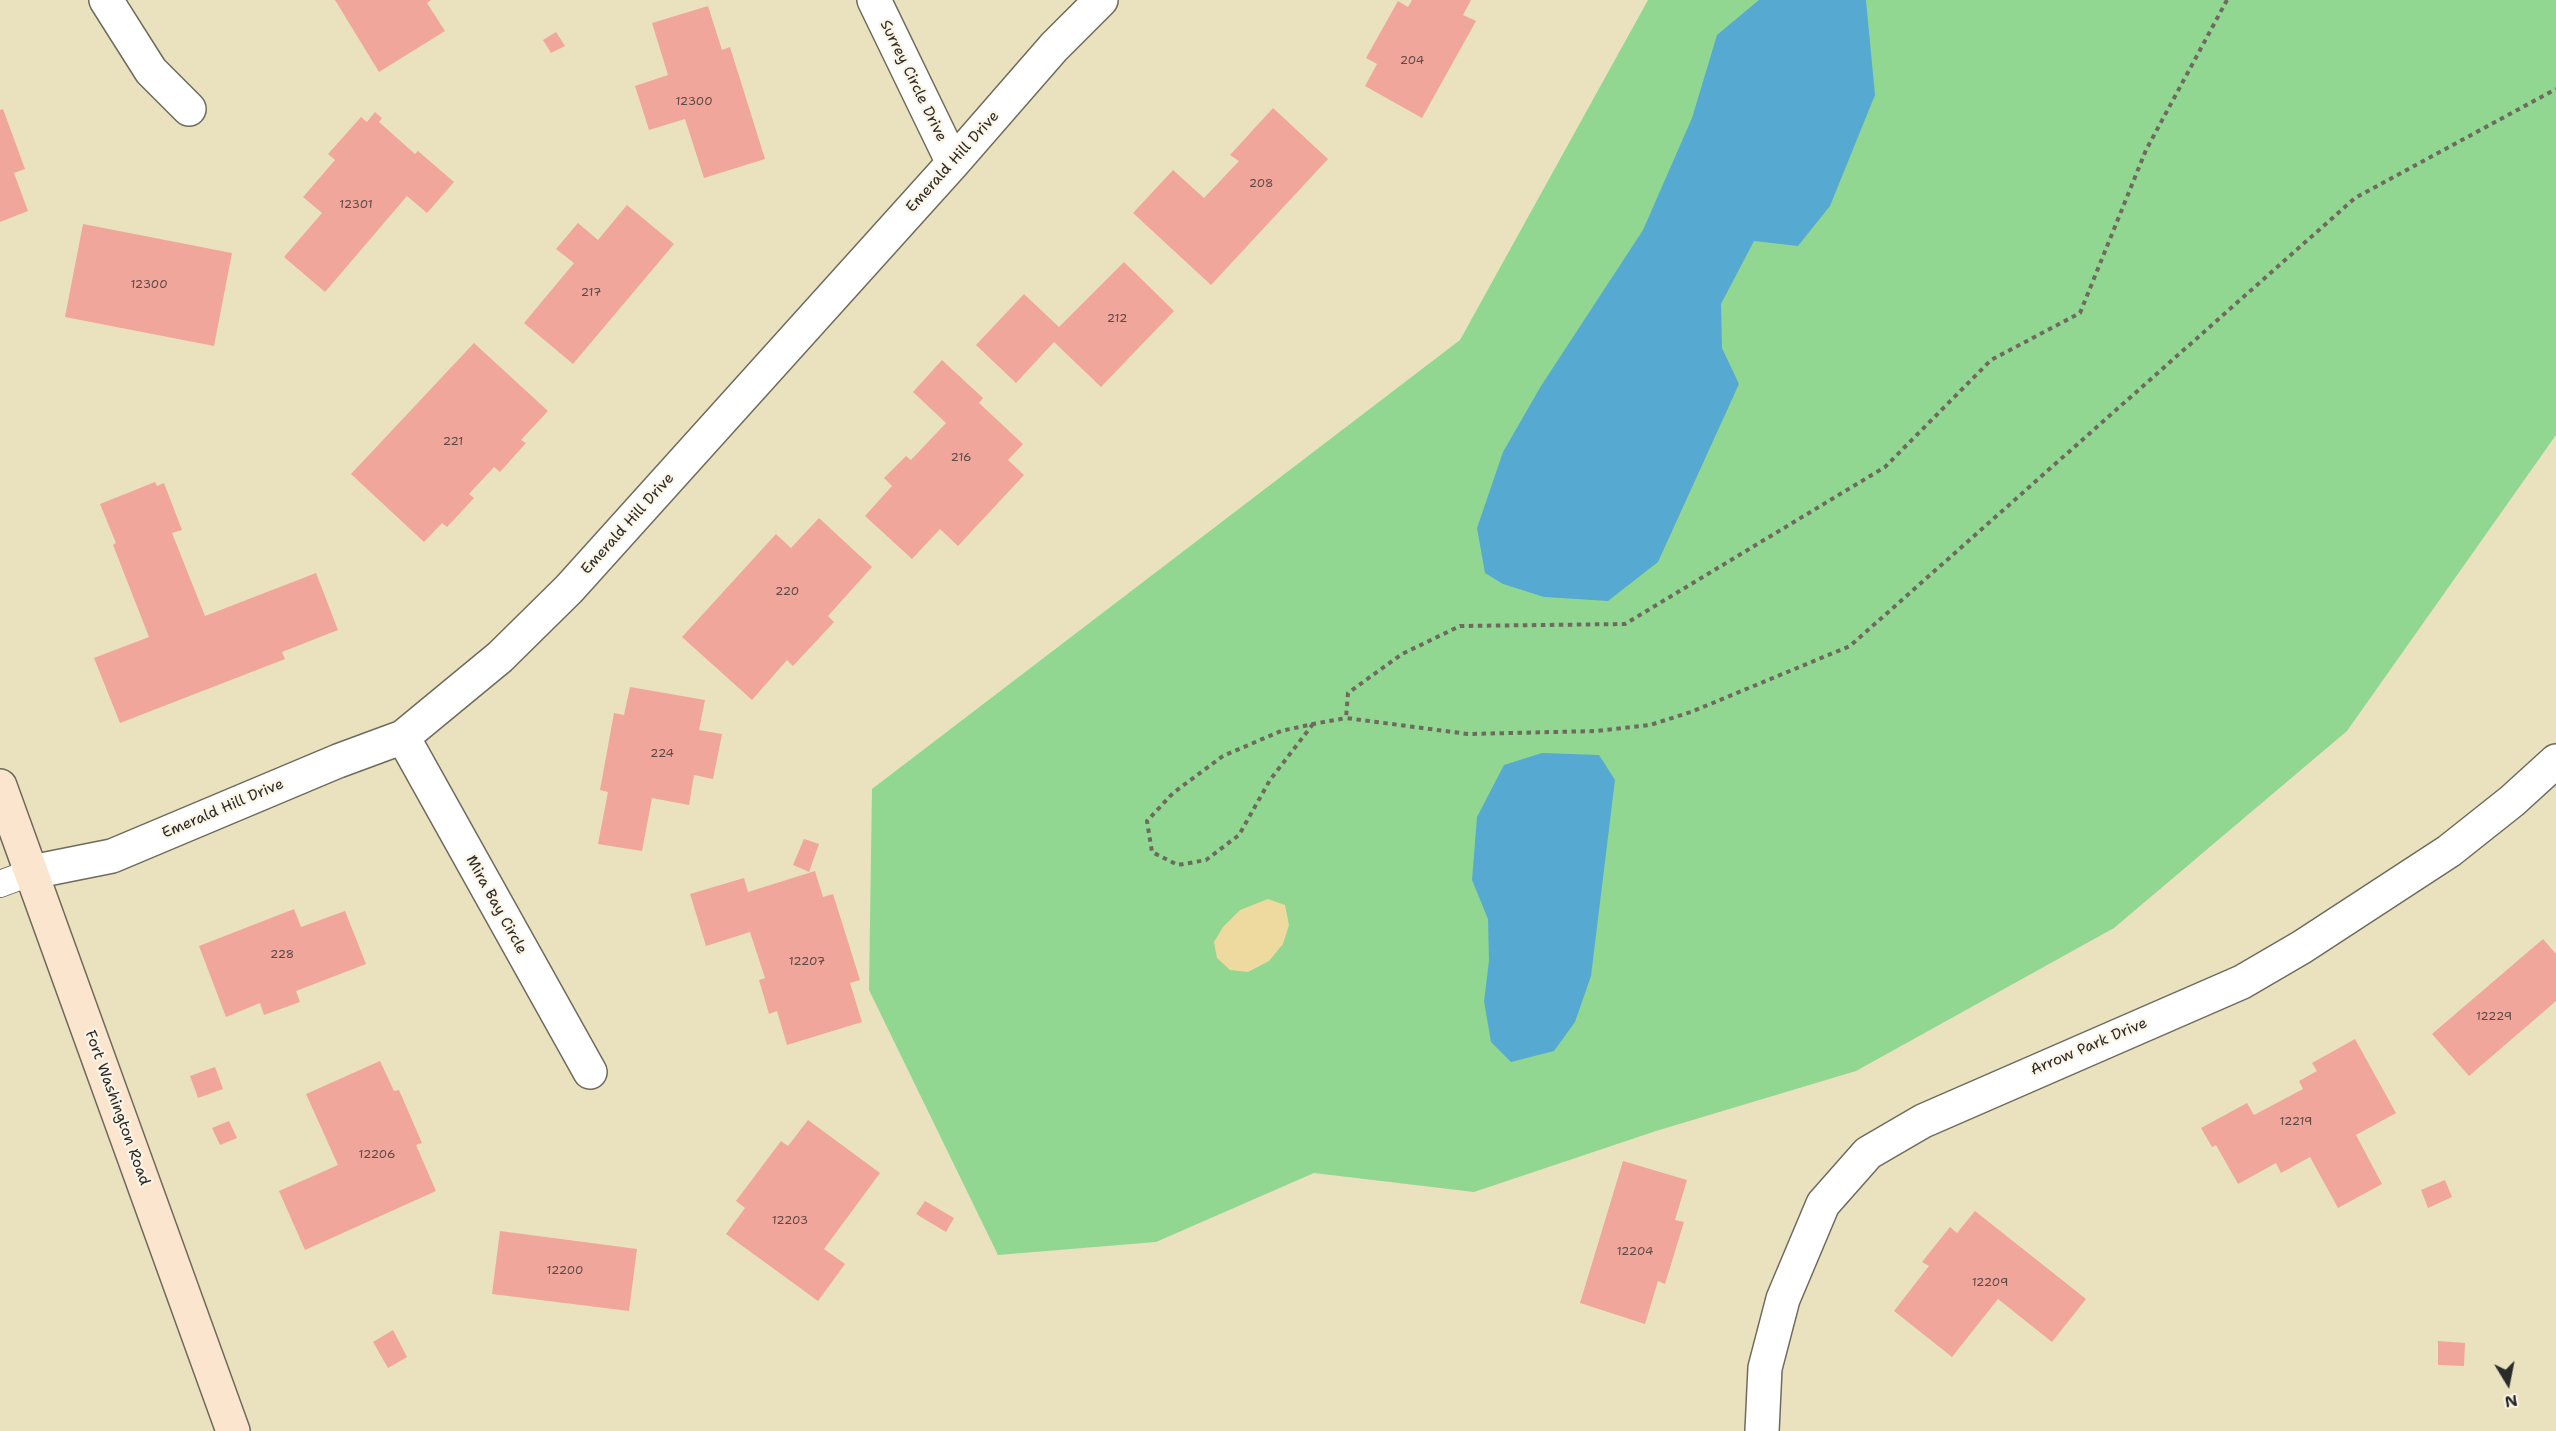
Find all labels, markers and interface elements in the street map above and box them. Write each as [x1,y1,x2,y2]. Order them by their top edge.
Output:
street label: Surrey Circle Drive [876,17,950,145]
house number: 204 [1400,54,1424,68]
house number: 12300 [675,95,713,109]
street label: Emerald Hill Drive [903,108,1003,216]
house number: 208 [1249,177,1273,191]
house number: 12301 [339,198,373,212]
house number: 12300 [130,278,168,292]
house number: 217 [581,286,601,300]
house number: 212 [1107,312,1127,326]
house number: 221 [443,435,463,449]
house number: 216 [951,451,971,465]
street label: Emerald Hill Drive [578,470,678,578]
house number: 220 [775,585,799,599]
house number: 224 [650,747,674,761]
street label: Emerald Hill Drive [160,775,286,843]
street label: Mira Bay Circle [461,853,531,957]
house number: 228 [270,948,294,962]
house number: 12207 [789,955,825,969]
house number: 12229 [2476,1010,2512,1024]
street label: Arrow Park Drive [2028,1014,2150,1080]
street label: Fort Washington Road [81,1028,153,1188]
house number: 12219 [2280,1115,2312,1129]
house number: 12206 [359,1148,395,1162]
house number: 12203 [772,1214,808,1228]
house number: 12204 [1617,1245,1653,1259]
house number: 12200 [547,1264,583,1278]
house number: 12209 [1972,1276,2008,1290]
north arrow [2478,1353,2538,1413]
text: N [2503,1390,2519,1413]

